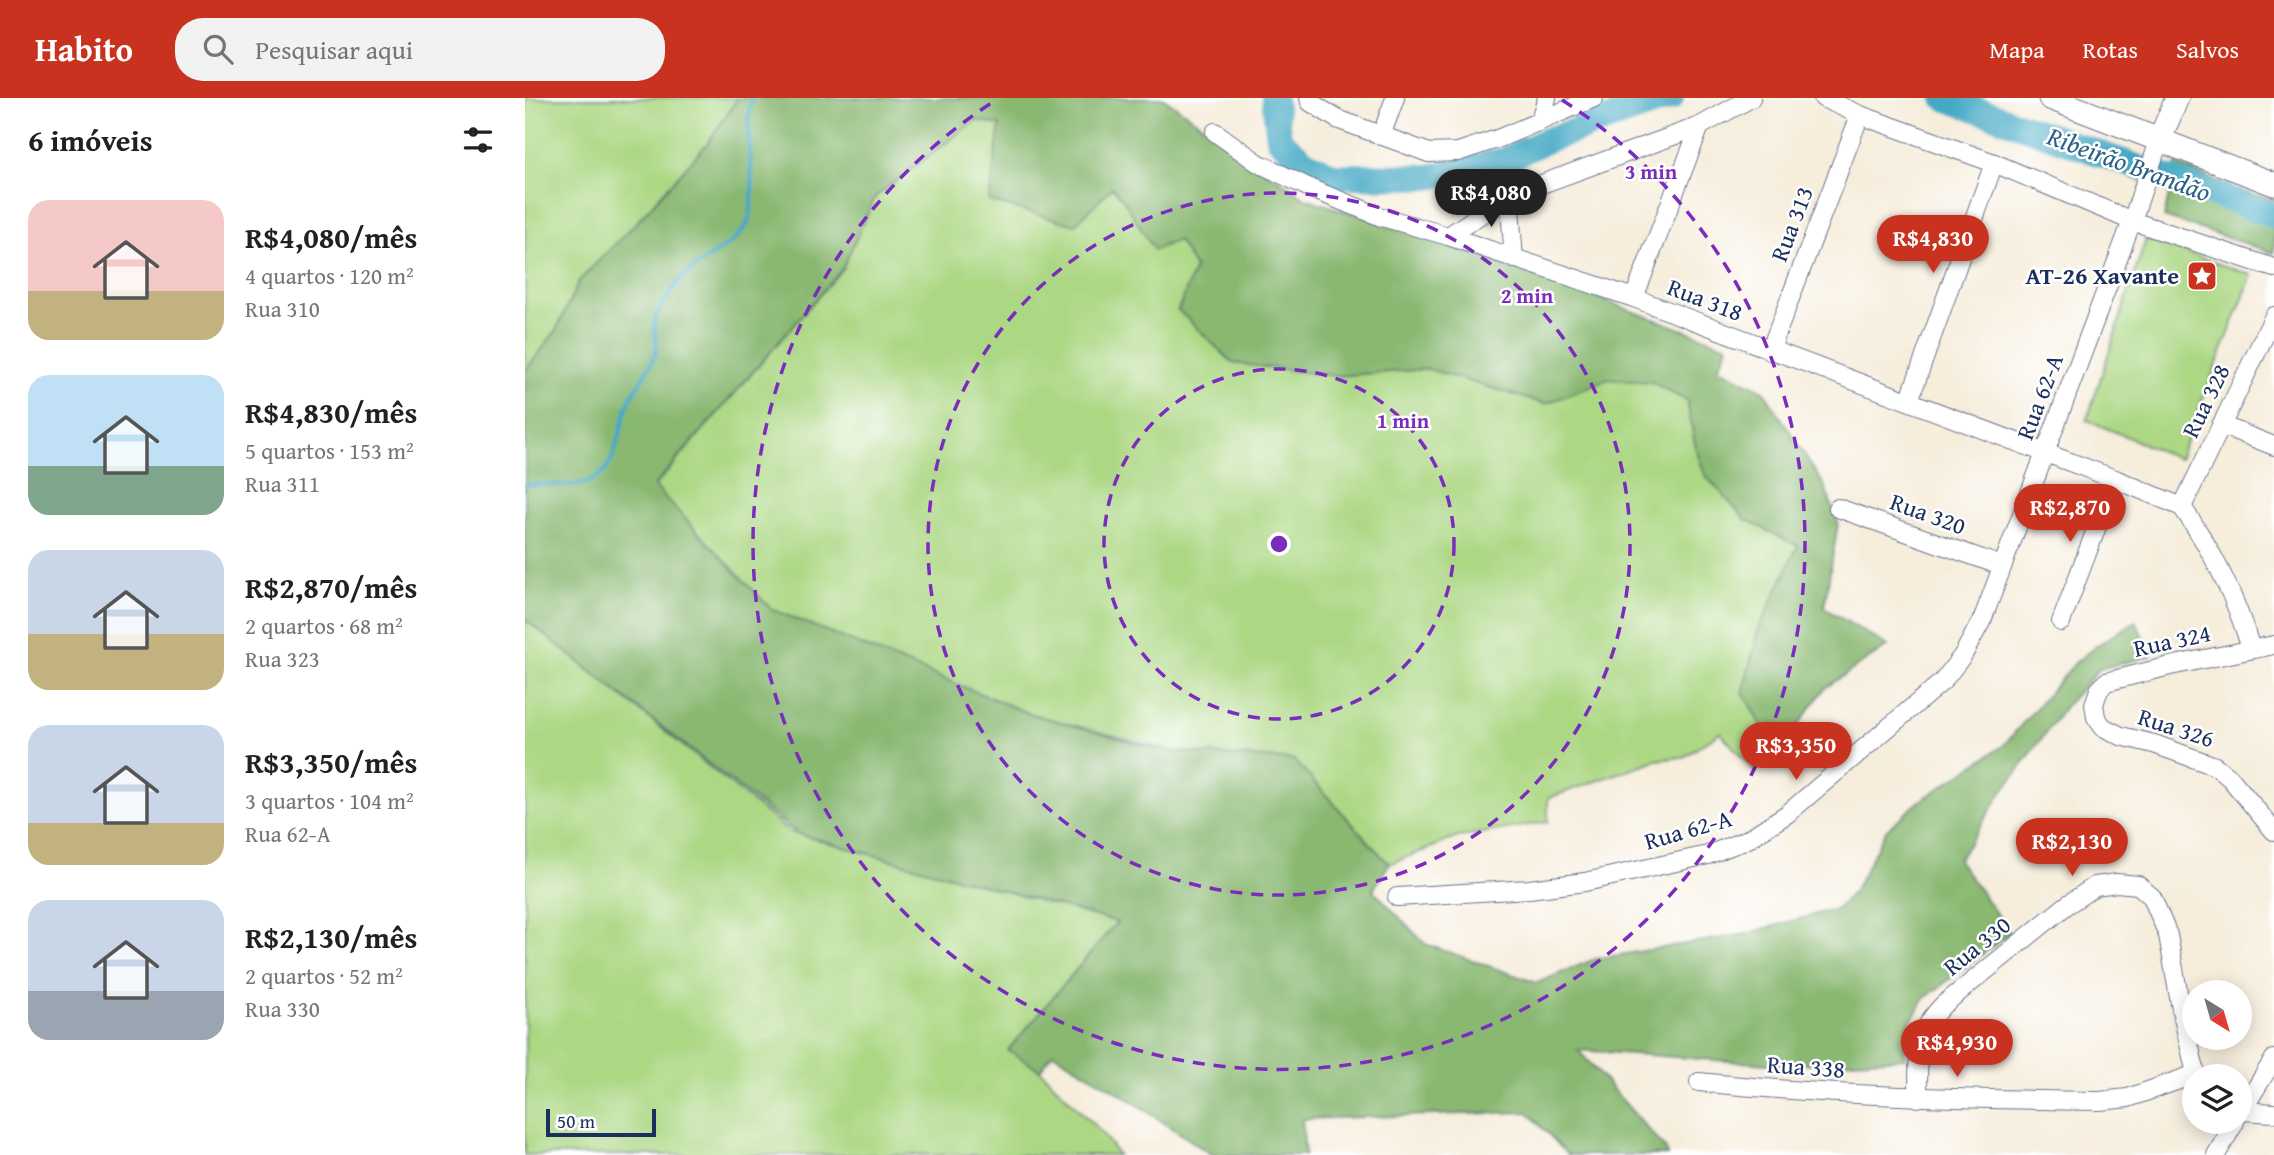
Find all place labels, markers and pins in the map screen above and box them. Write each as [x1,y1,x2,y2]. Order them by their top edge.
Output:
pin: R$4,080 [1426,170,1556,229]
pin: R$4,830 [1868,216,1998,275]
place label: AT-26 Xavante [2025,258,2179,293]
place icon: AT-26 Xavante [2185,259,2219,293]
pin: R$2,870 [2005,484,2135,544]
centre of rings [1267,532,1291,556]
pin: R$3,350 [1731,722,1861,782]
pin: R$2,130 [2007,818,2137,878]
pin: R$4,930 [1892,1020,2022,1079]

